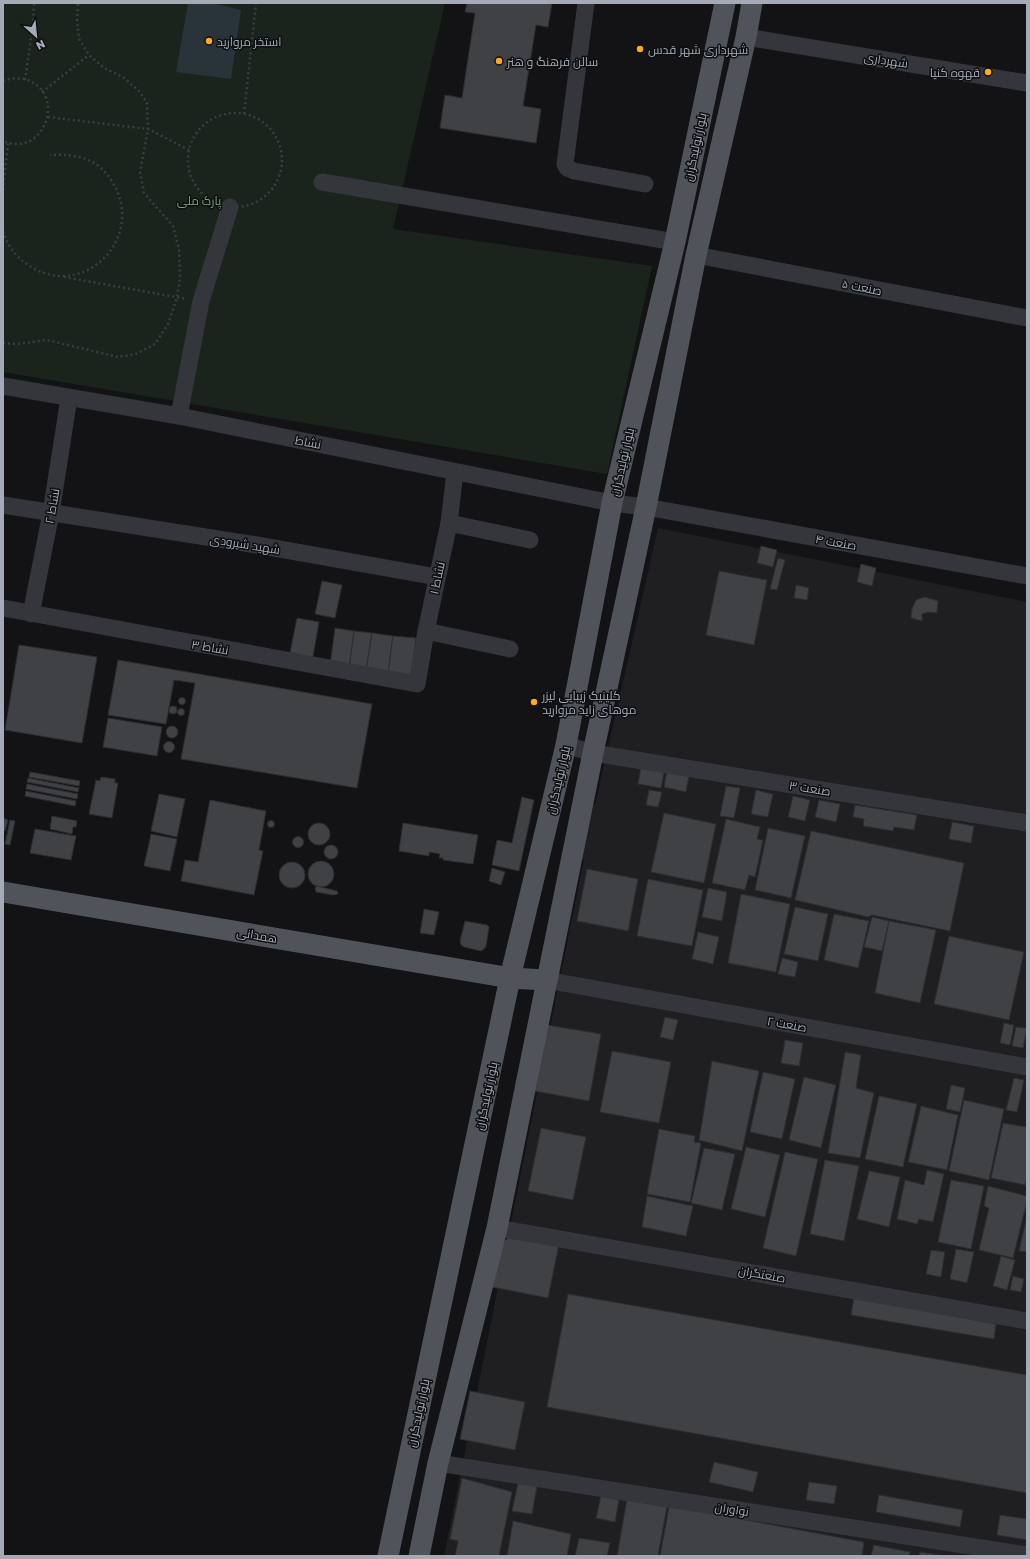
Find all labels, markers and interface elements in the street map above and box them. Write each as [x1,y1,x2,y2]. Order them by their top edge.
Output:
north arrow [16,16,56,56]
place label: استخر مروارید [217,34,281,49]
marker: استخر مروارید [204,36,214,46]
text: N [34,38,47,53]
place label: شهرداری شهر قدس [648,42,748,57]
marker: شهرداری شهر قدس [635,44,645,54]
street label: شهرداری [863,49,909,71]
place label: سالن فرهنگ و هنر [506,54,598,69]
marker: سالن فرهنگ و هنر [494,56,504,66]
place label: قهوه کنیا [930,65,980,80]
marker: قهوه کنیا [983,67,993,77]
street label: بلوار تولیدگران [680,111,710,183]
park label: پارک ملی [177,193,222,210]
street label: صنعت ۵ [841,276,883,298]
street label: بلوار تولیدگران [607,426,637,498]
street label: نشاط [294,432,322,452]
street label: نشاط ۲ [42,487,62,525]
street label: شهید شیرودی [209,531,281,557]
street label: صنعت ۴ [814,531,858,553]
street label: نشاط ۱ [426,560,448,596]
street label: نشاط ۳ [190,636,230,658]
place label: کلینیک زیبایی لیزر موهای زاید مروارید [541,688,636,717]
marker: کلینیک زیبایی لیزر موهای زاید مروارید [529,697,539,707]
street label: بلوار تولیدگران [543,744,573,816]
street label: صنعت ۳ [788,777,832,799]
street label: همدانی [235,924,279,946]
street label: صنعت ۲ [766,1013,808,1035]
street label: بلوار تولیدگران [471,1060,501,1132]
street label: صنعتگران [737,1262,787,1286]
street label: بلوار تولیدگران [403,1377,433,1449]
street label: نواوران [714,1499,750,1519]

